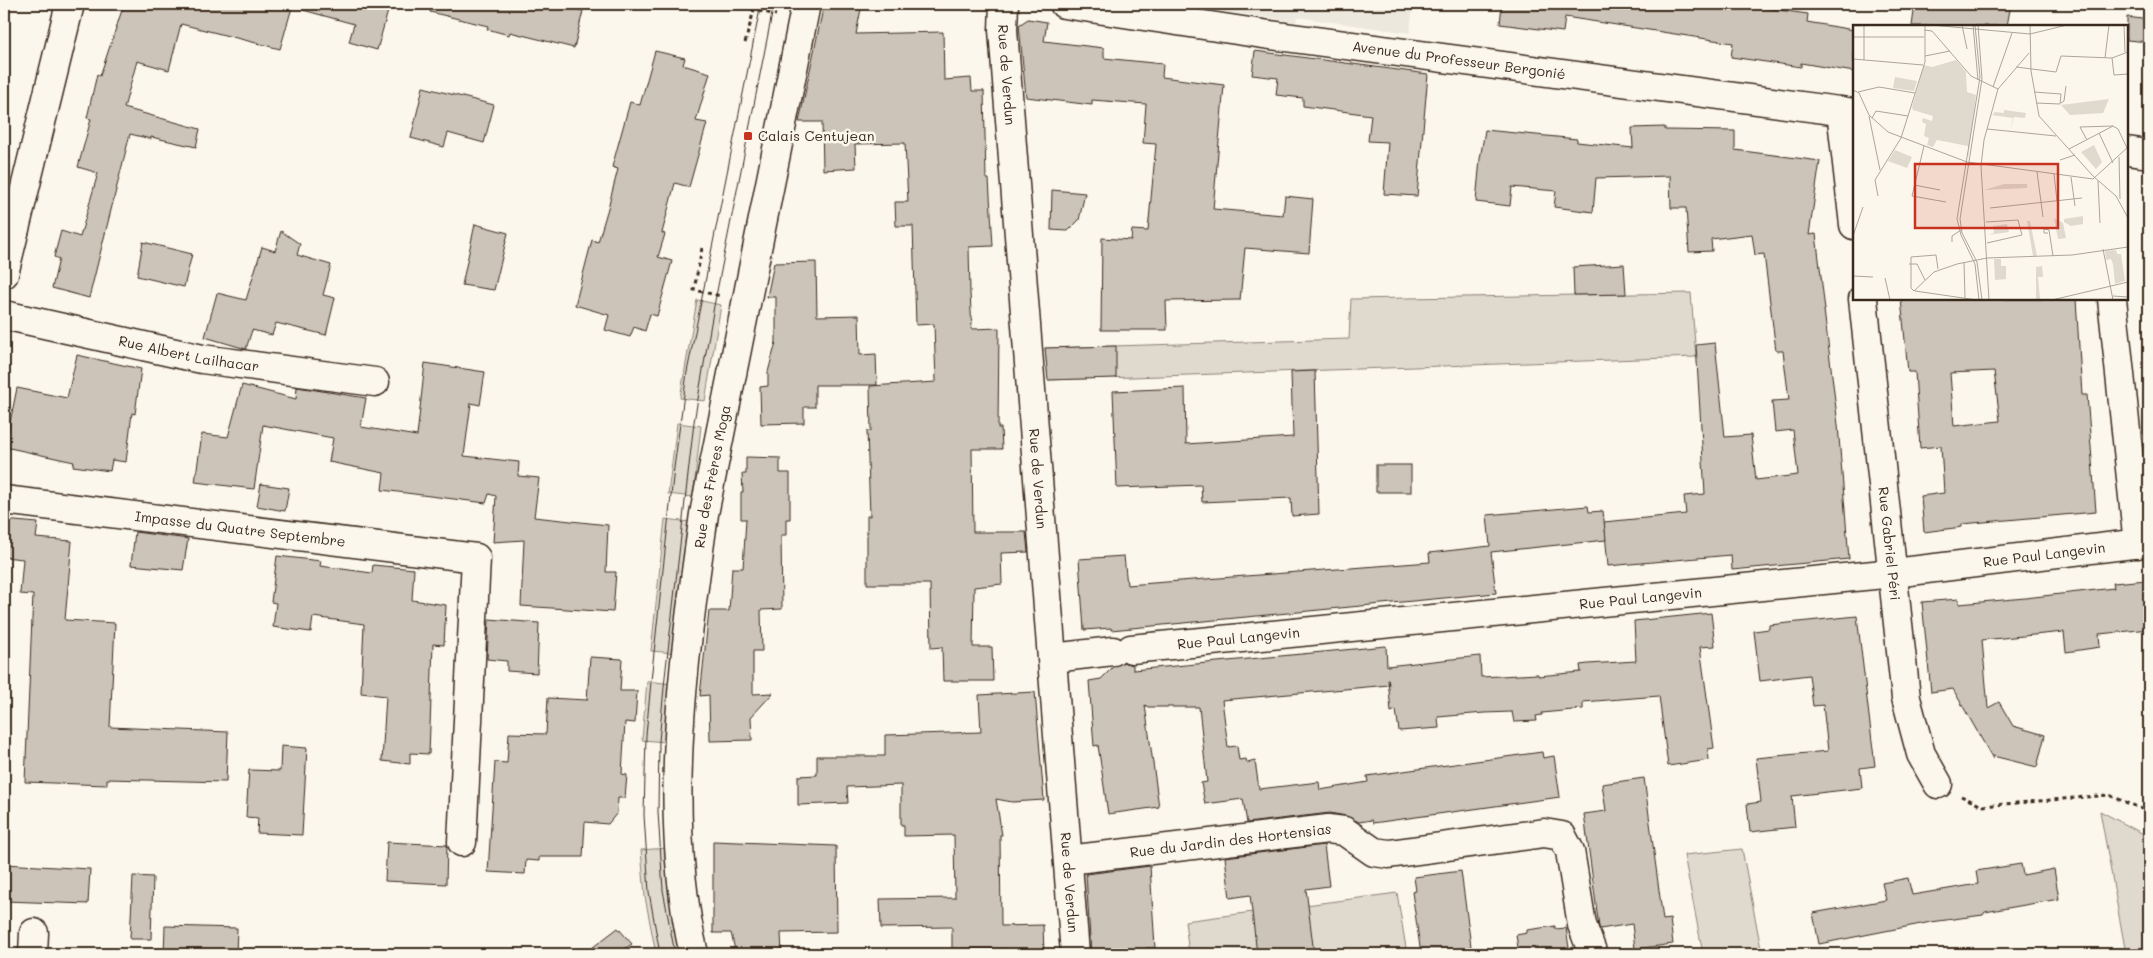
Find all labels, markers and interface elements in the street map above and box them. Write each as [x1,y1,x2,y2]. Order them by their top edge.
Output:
street label: Rue de Verdun [994,24,1020,126]
inset map [1853,25,2128,300]
street label: Avenue du Professeur Bergonié [1351,36,1567,83]
place label: Calais Centujean [758,126,875,145]
marker: Calais Centujean [742,130,754,142]
street label: Rue Albert Lailhacar [117,331,260,376]
street label: Rue des Frères Moga [689,403,735,549]
street label: Rue de Verdun [1025,428,1052,530]
street label: Rue Gabriel Péri [1874,486,1905,601]
street label: Impasse du Quatre Septembre [134,506,347,551]
street label: Rue Paul Langevin [1982,537,2106,571]
street label: Rue Paul Langevin [1578,582,1703,613]
street label: Rue Paul Langevin [1176,622,1301,653]
street label: Rue du Jardin des Hortensias [1129,819,1333,862]
street label: Rue de Verdun [1057,831,1083,933]

